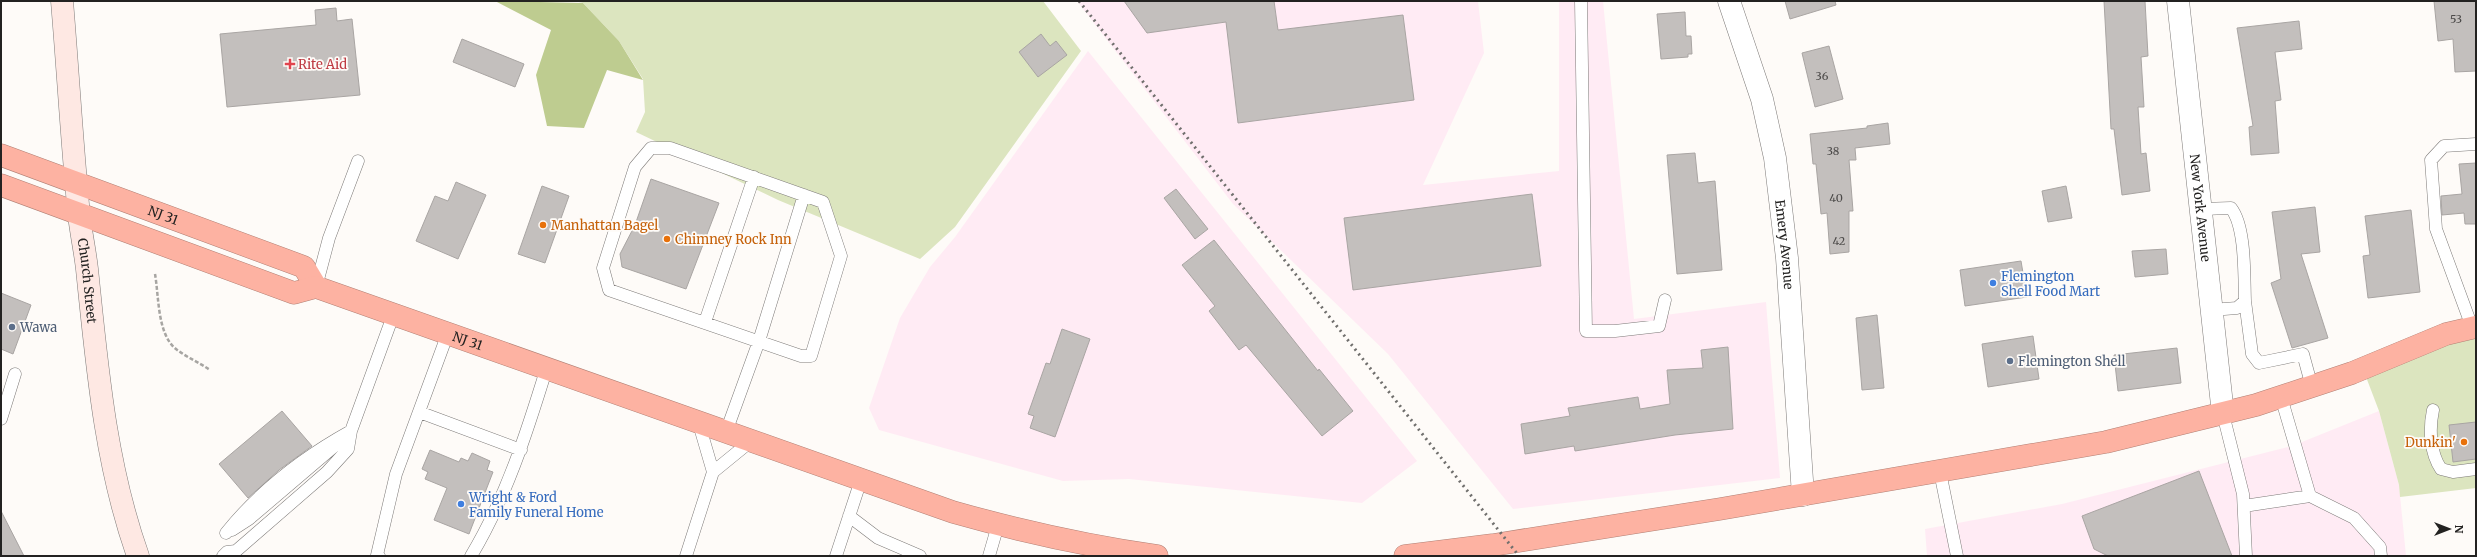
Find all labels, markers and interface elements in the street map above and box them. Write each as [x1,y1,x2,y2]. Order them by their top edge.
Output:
house number: 53 [2450,12,2462,26]
place label: Rite Aid [298,56,347,73]
marker: Rite Aid [285,59,295,69]
house number: 36 [1816,69,1829,83]
house number: 38 [1827,144,1840,158]
street label: New York Avenue [2186,153,2214,263]
house number: 40 [1829,191,1843,205]
street label: Emery Avenue [1771,199,1797,290]
street label: NJ 31 [146,202,181,229]
place label: Manhattan Bagel [551,217,658,234]
marker: Manhattan Bagel [538,220,548,230]
place label: Chimney Rock Inn [675,231,792,248]
marker: Chimney Rock Inn [662,234,672,244]
house number: 42 [1833,234,1845,248]
street label: Church Street [73,237,101,324]
place label: Flemington Shell Food Mart [2001,268,2100,300]
marker: Flemington Shell Food Mart [1988,278,1998,288]
place label: Wawa [19,319,57,336]
marker: Wawa [7,322,17,332]
street label: NJ 31 [450,328,485,354]
place label: Flemington Shell [2018,353,2125,370]
marker: Flemington Shell [2005,356,2015,366]
place label: Dunkin' [2405,434,2456,451]
marker: Dunkin' [2459,437,2469,447]
place label: Wright & Ford Family Funeral Home [468,489,604,521]
marker: Wright & Ford Family Funeral Home [456,499,466,509]
north arrow [2429,509,2469,549]
text: N [2452,525,2466,534]

